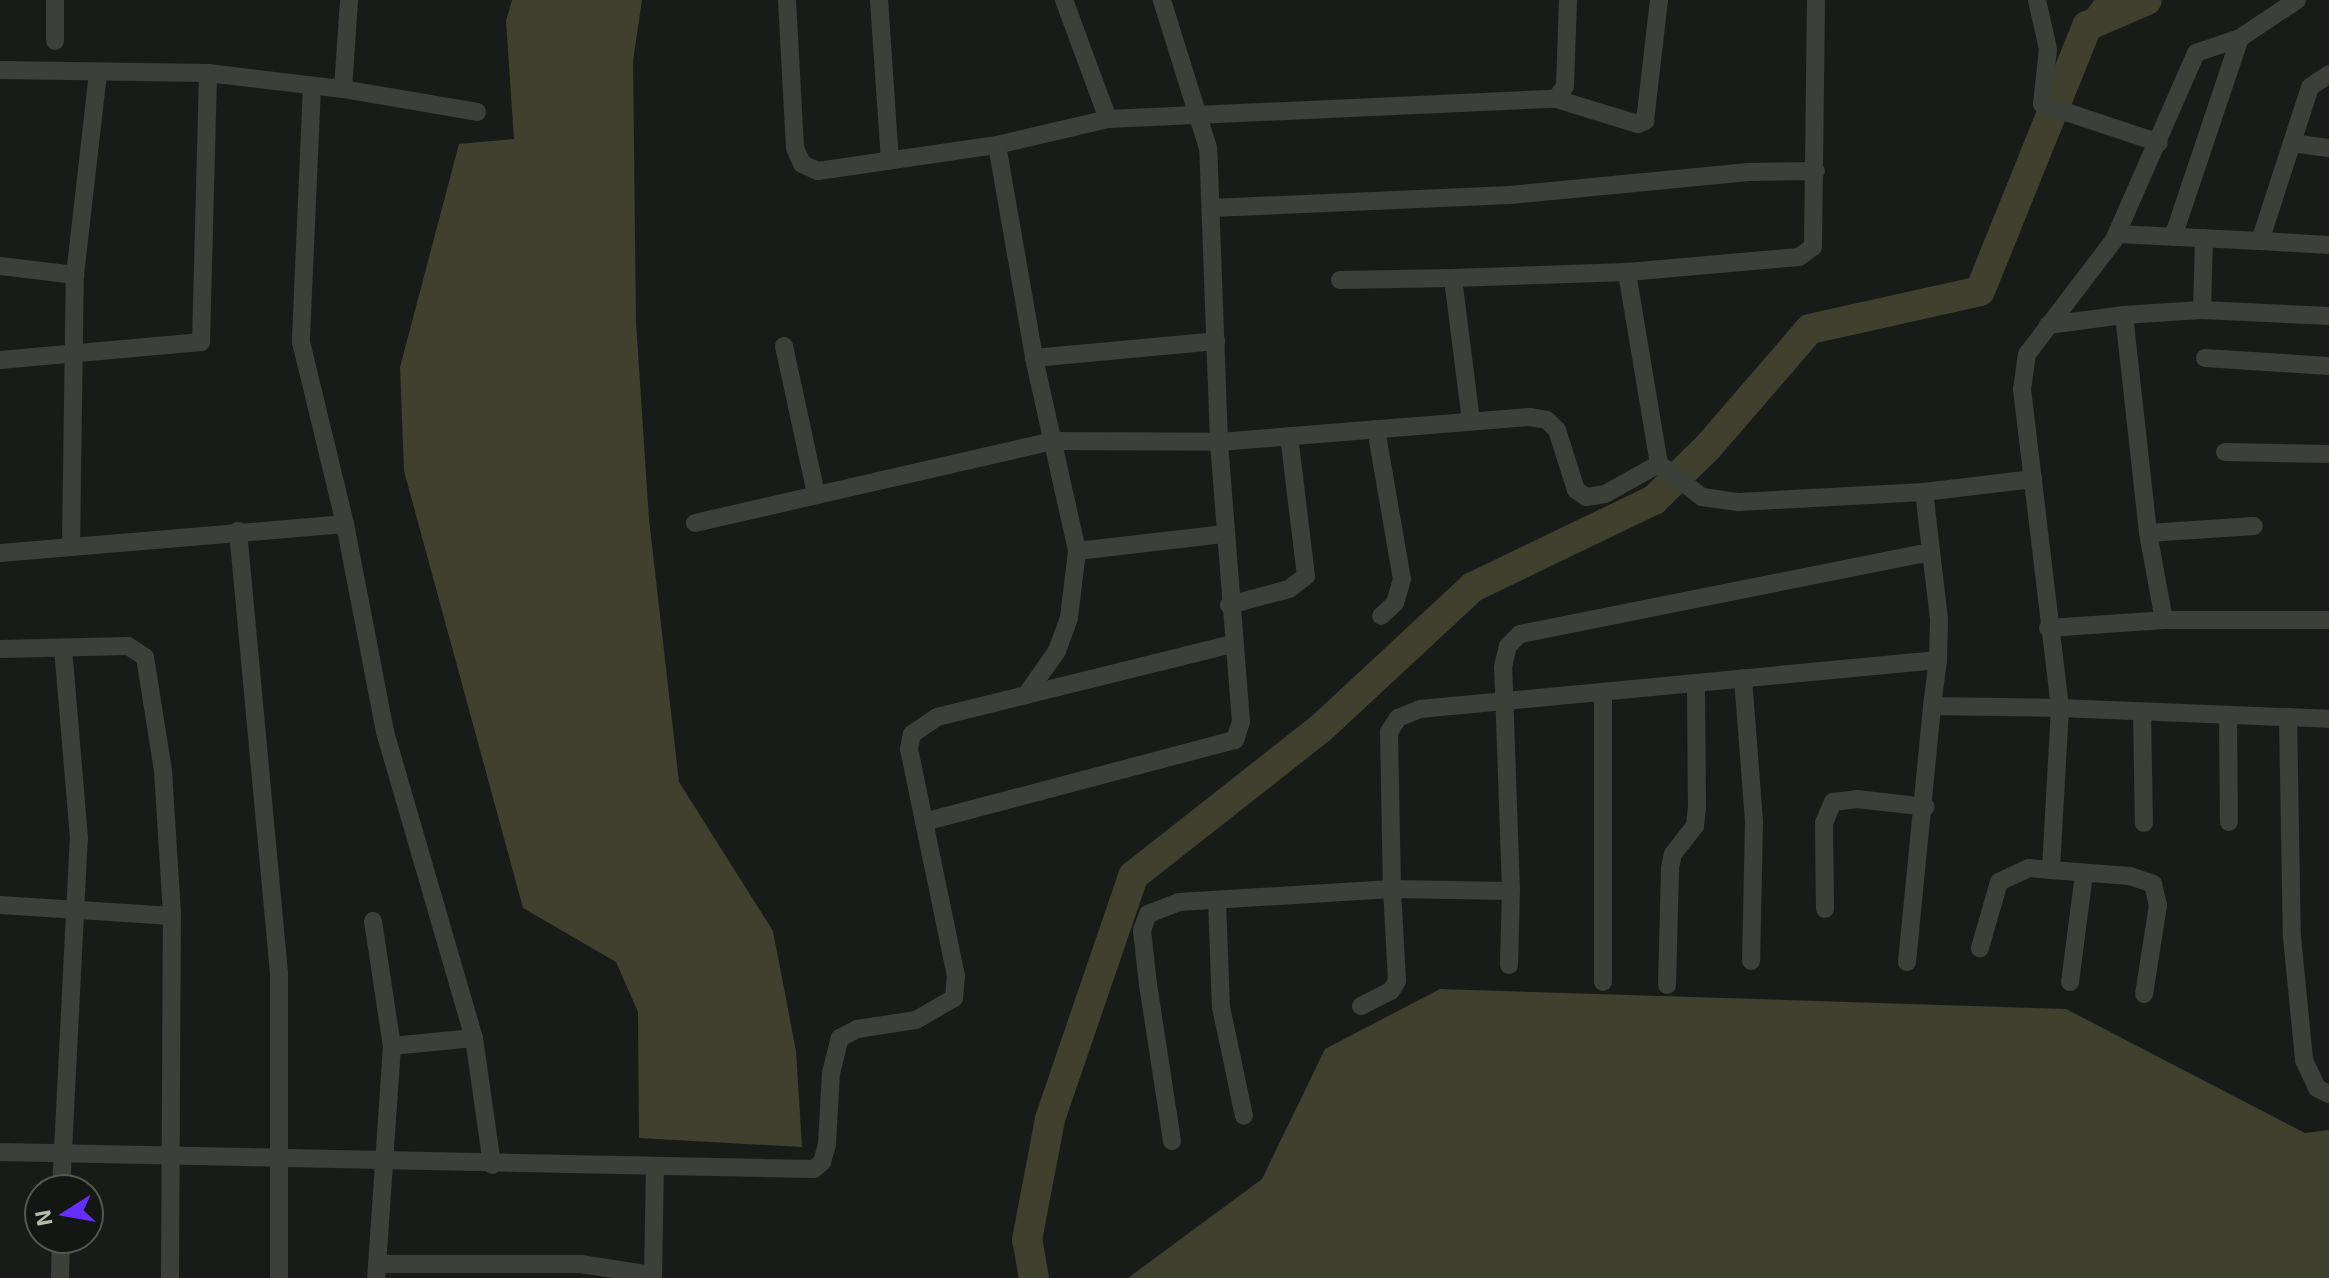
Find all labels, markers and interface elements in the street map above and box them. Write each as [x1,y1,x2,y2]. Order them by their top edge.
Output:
north arrow [24,1174,104,1254]
text: N [28,1208,57,1228]

